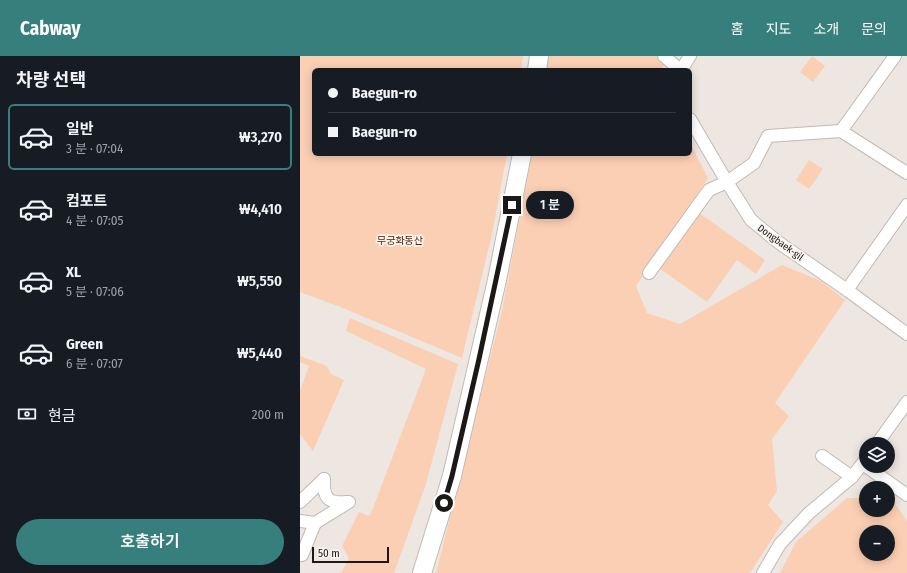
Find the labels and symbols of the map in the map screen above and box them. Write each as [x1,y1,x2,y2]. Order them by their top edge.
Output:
callout: 1 분 [526,191,574,219]
route end [503,196,521,214]
street label: Dongbaek-gil [755,222,806,264]
park label: 무궁화동산 [377,235,423,247]
route start [435,494,453,512]
scale bar [312,545,389,564]

